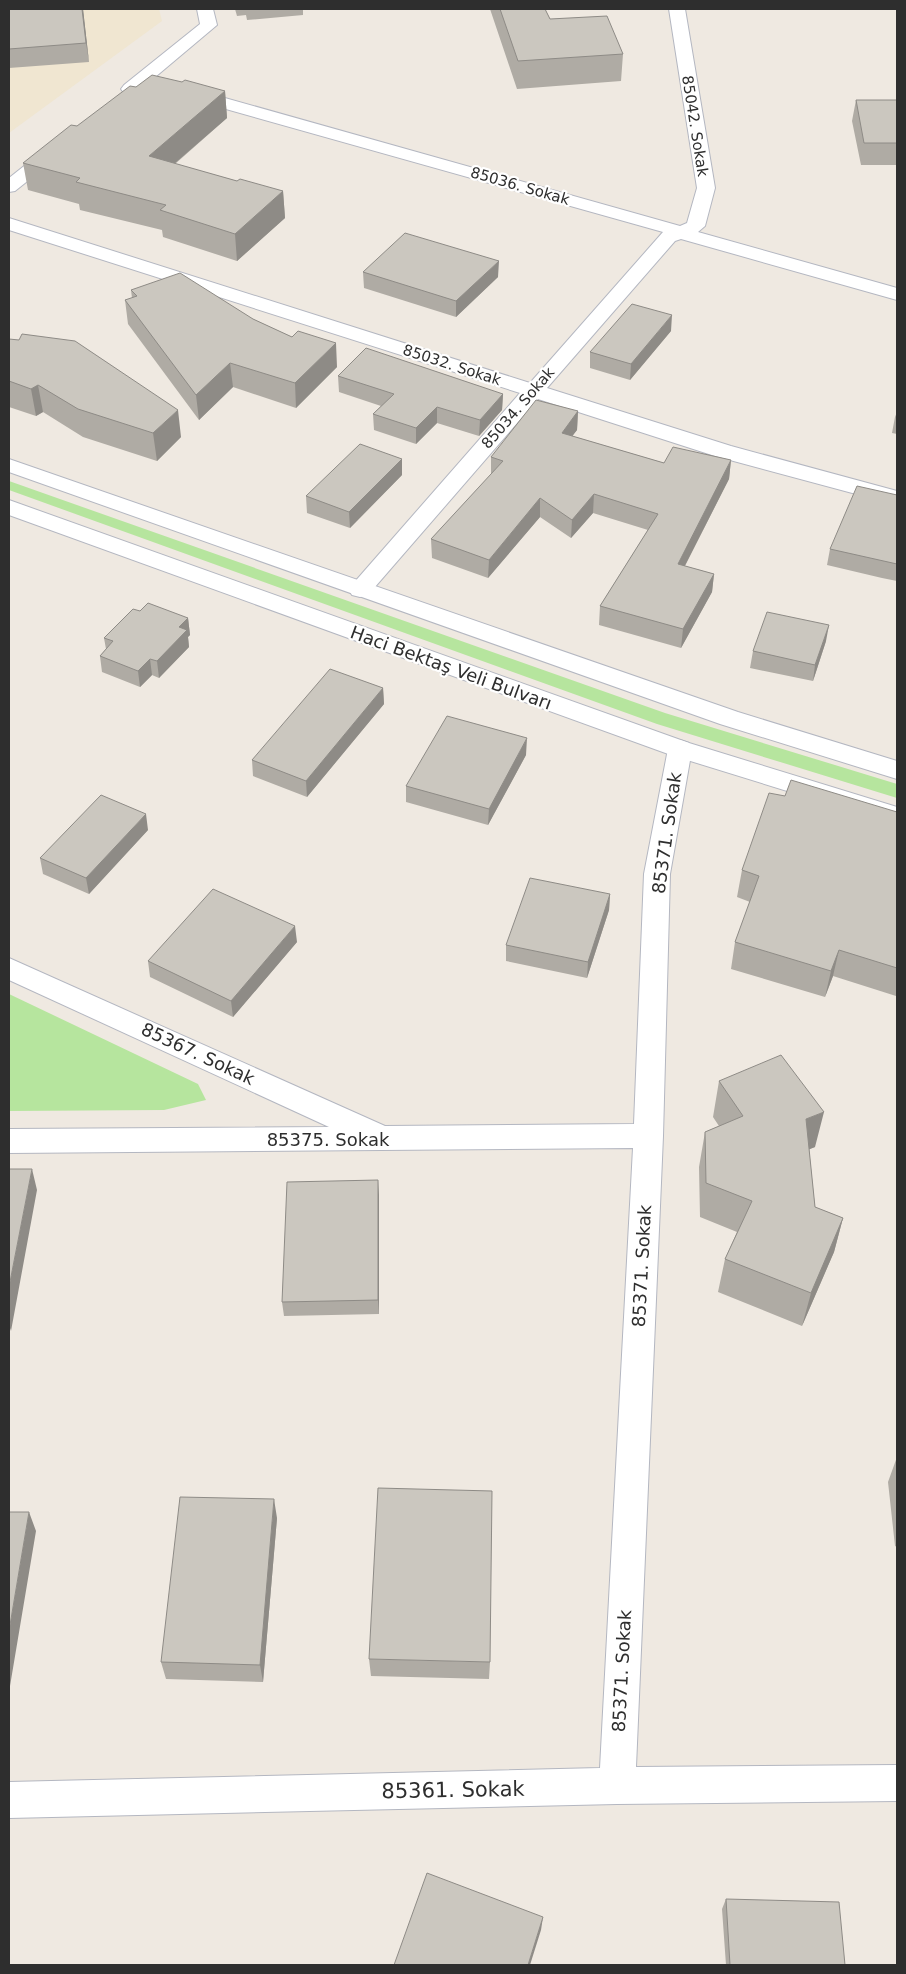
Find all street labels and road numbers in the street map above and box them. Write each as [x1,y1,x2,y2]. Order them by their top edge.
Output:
street label: 85042. Sokak [678,74,712,178]
street label: 85036. Sokak [468,163,572,209]
street label: 85032. Sokak [401,341,504,389]
street label: 85034. Sokak [478,363,559,452]
street label: Haci Bektaş Veli Bulvarı [348,621,555,714]
street label: 85371. Sokak [648,770,686,895]
street label: 85367. Sokak [138,1018,259,1089]
street label: 85375. Sokak [267,1129,390,1150]
street label: 85371. Sokak [628,1204,655,1328]
street label: 85371. Sokak [608,1609,635,1733]
street label: 85361. Sokak [381,1777,526,1803]

